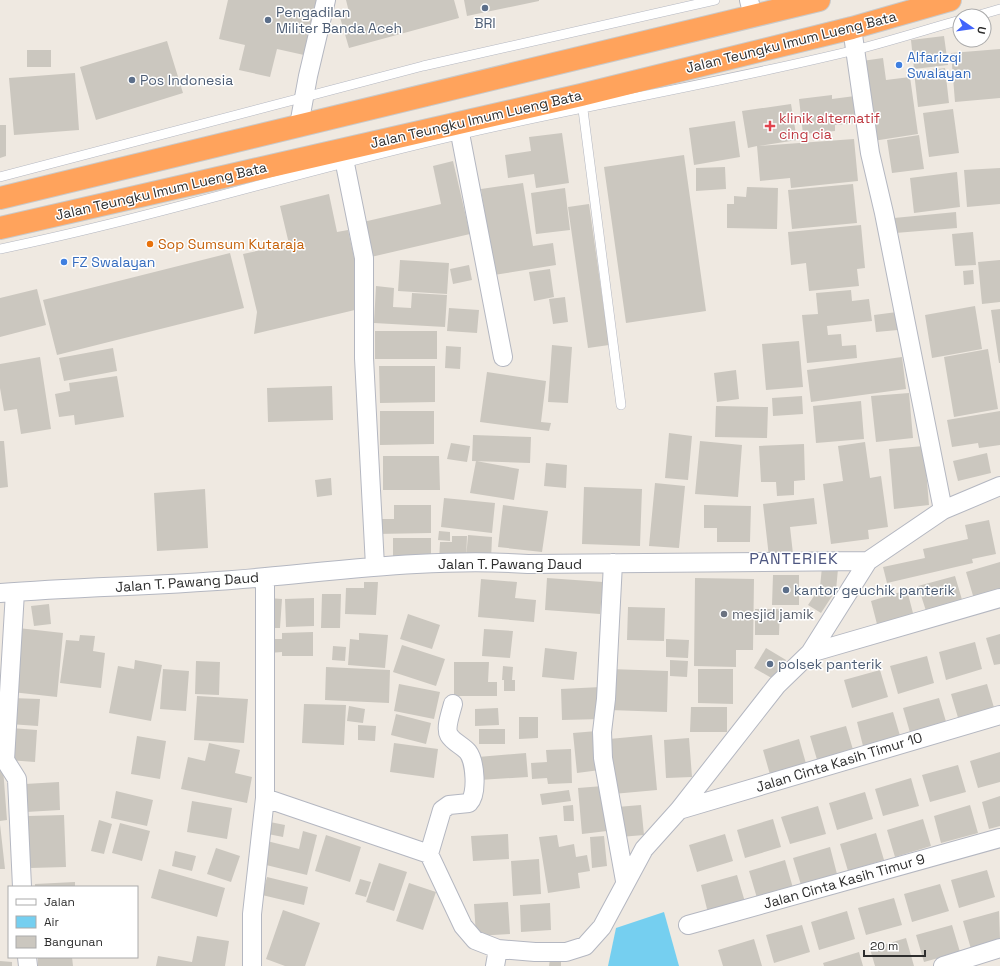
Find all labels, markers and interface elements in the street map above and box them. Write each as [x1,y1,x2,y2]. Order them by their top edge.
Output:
place label: Pengadilan Militer Banda Aceh [276,3,402,37]
marker: BRI [480,3,490,13]
street label: Jalan Teungku Imum Lueng Bata [684,7,898,77]
north arrow [952,8,992,48]
place label: BRI [474,14,496,32]
marker: Pengadilan Militer Banda Aceh [263,15,273,25]
text: U [974,25,989,35]
place label: Alfarizqi Swalayan [907,48,971,82]
marker: Alfarizqi Swalayan [894,60,904,70]
place label: Pos Indonesia [140,71,233,89]
marker: Pos Indonesia [127,75,137,85]
street label: Jalan Teungku Imum Lueng Bata [368,86,584,152]
place label: klinik alternatif cing cia [779,109,880,143]
marker: klinik alternatif cing cia [764,120,776,132]
street label: Jalan Teungku Imum Lueng Bata [53,158,269,224]
place label: Sop Sumsum Kutaraja [158,235,305,253]
marker: Sop Sumsum Kutaraja [145,239,155,249]
place label: FZ Swalayan [72,253,155,271]
marker: FZ Swalayan [59,257,69,267]
district label: PANTERIEK [749,548,839,569]
street label: Jalan T. Pawang Daud [438,555,582,573]
street label: Jalan T. Pawang Daud [114,568,260,596]
place label: kantor geuchik panterik [794,581,956,599]
marker: kantor geuchik panterik [781,585,791,595]
place label: mesjid jamik [732,605,814,623]
marker: mesjid jamik [719,609,729,619]
place label: polsek panterik [778,655,883,673]
marker: polsek panterik [765,659,775,669]
street label: Jalan Cinta Kasih Timur 10 [753,728,925,796]
street label: Jalan Cinta Kasih Timur 9 [761,849,927,913]
legend [8,886,138,958]
text: Jalan [44,894,75,910]
text: Air [44,914,60,930]
scale bar [864,932,925,958]
text: Bangunan [44,934,103,950]
text: 20 m [870,938,898,954]

